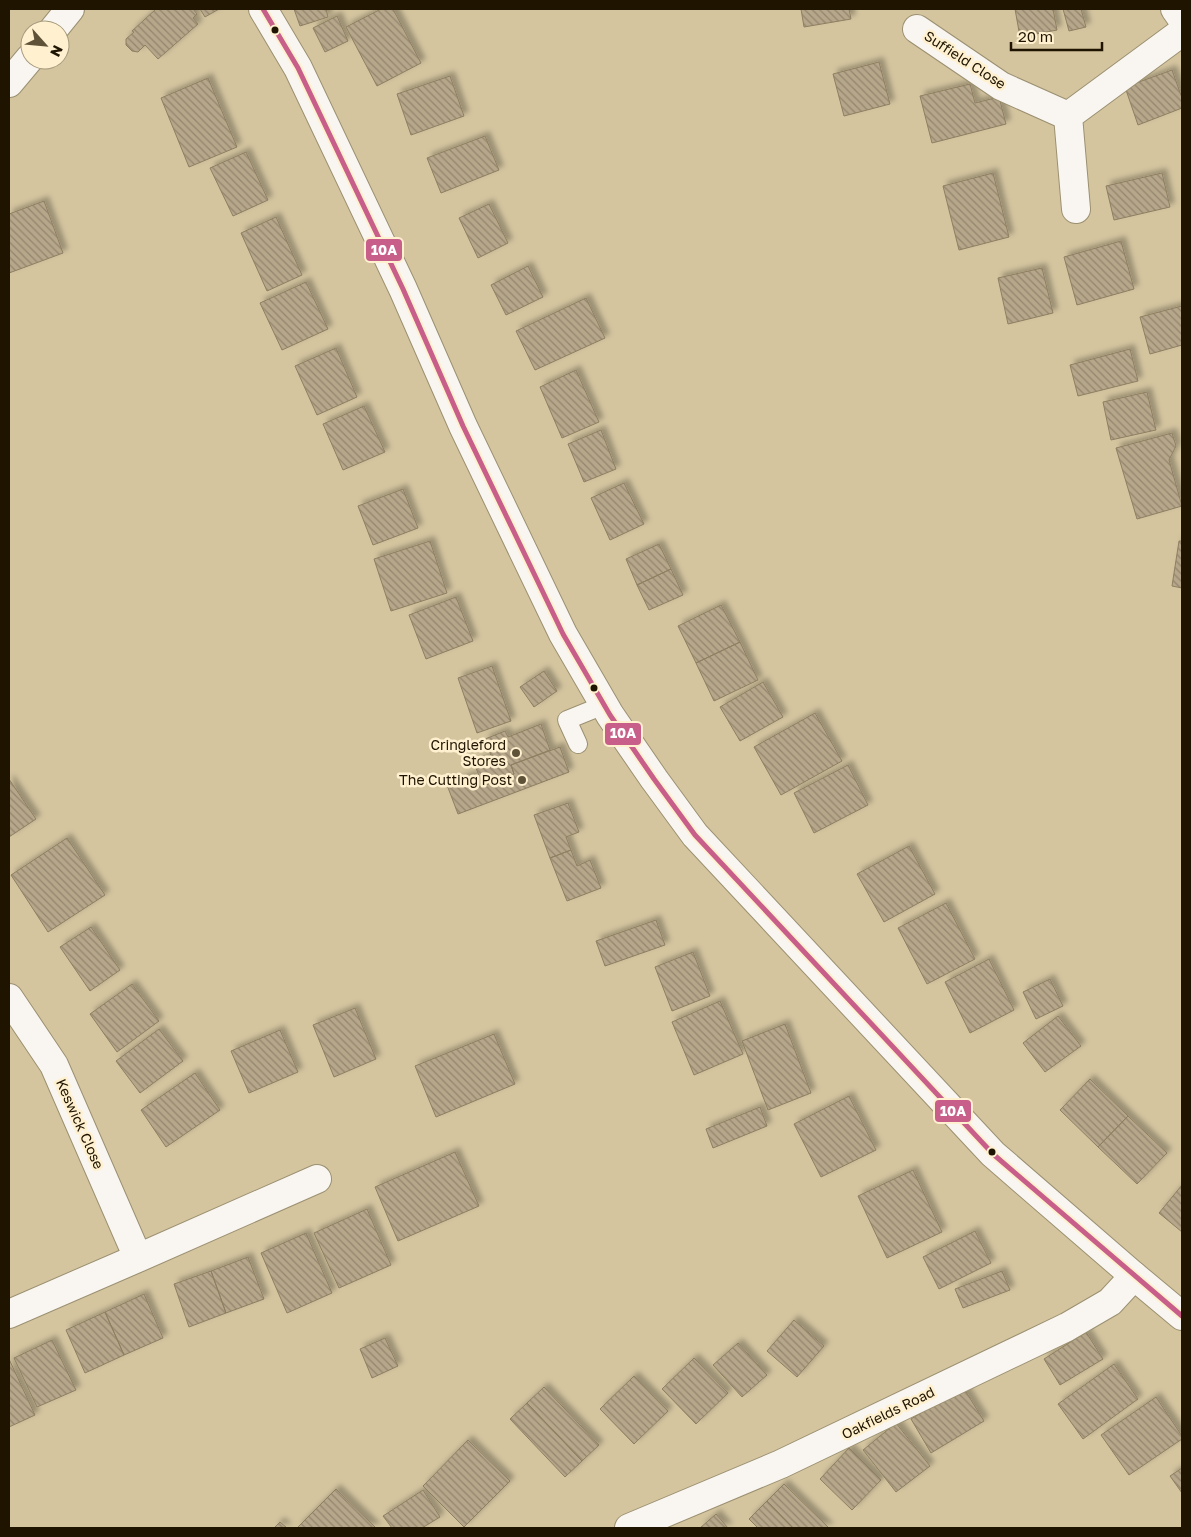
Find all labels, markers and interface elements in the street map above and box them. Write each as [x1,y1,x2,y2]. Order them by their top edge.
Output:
north arrow [20,20,70,70]
scale bar [1011,20,1102,52]
unlabelled marker [270,25,280,35]
street label: Suffield Close [921,27,1009,92]
text: 20 m [1018,27,1053,45]
text: N [47,43,67,60]
line badge: 10A [365,238,403,262]
text: 10A [371,241,397,258]
unlabelled marker [589,683,599,693]
line badge: 10A [604,722,642,746]
text: 10A [610,724,636,741]
place label: Cringleford Stores [430,736,506,769]
marker: Cringleford Stores [510,747,522,759]
place label: The Cutting Post [399,771,512,788]
marker: The Cutting Post [516,774,528,786]
street label: Keswick Close [53,1076,108,1171]
line badge: 10A [934,1099,972,1123]
text: 10A [940,1102,966,1119]
unlabelled marker [987,1147,997,1157]
street label: Oakfields Road [839,1383,937,1442]

